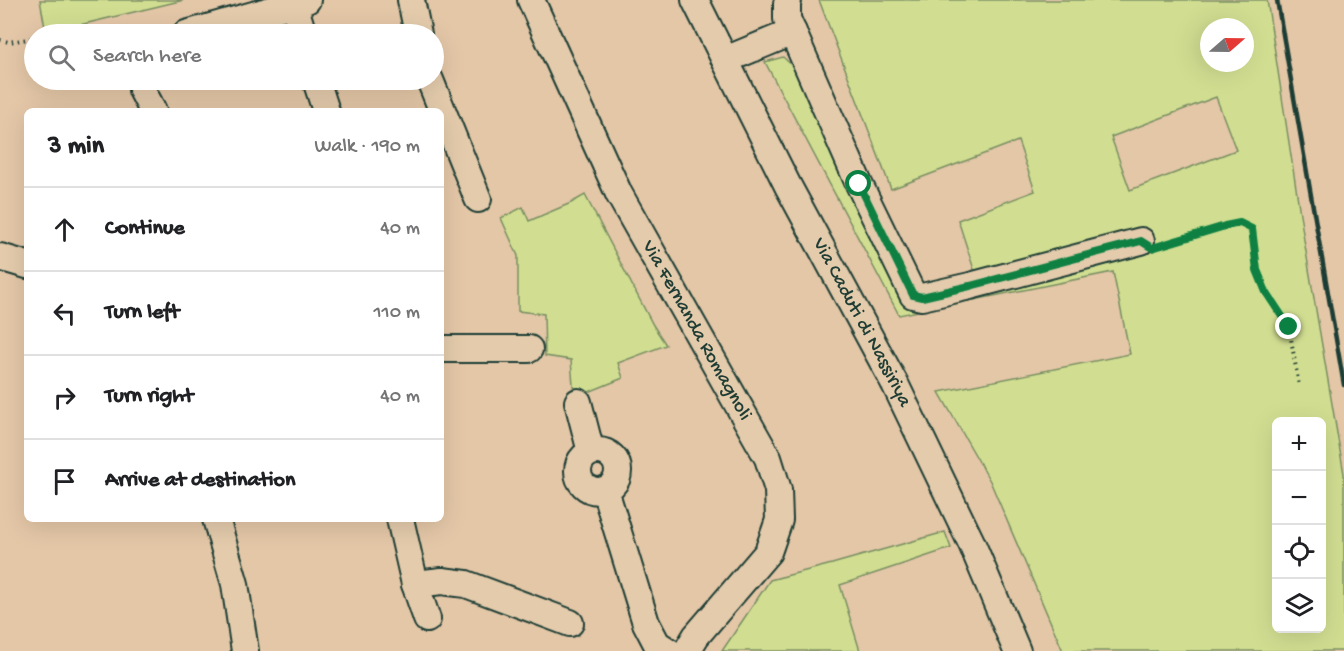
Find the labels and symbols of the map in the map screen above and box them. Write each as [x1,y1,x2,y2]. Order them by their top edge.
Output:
north arrow [1200,18,1254,72]
route start [845,170,871,196]
street label: Via Caduti di Nassiriya [806,233,916,411]
street label: Via Fernanda Romagnoli [636,236,756,425]
route end [1275,313,1301,339]

